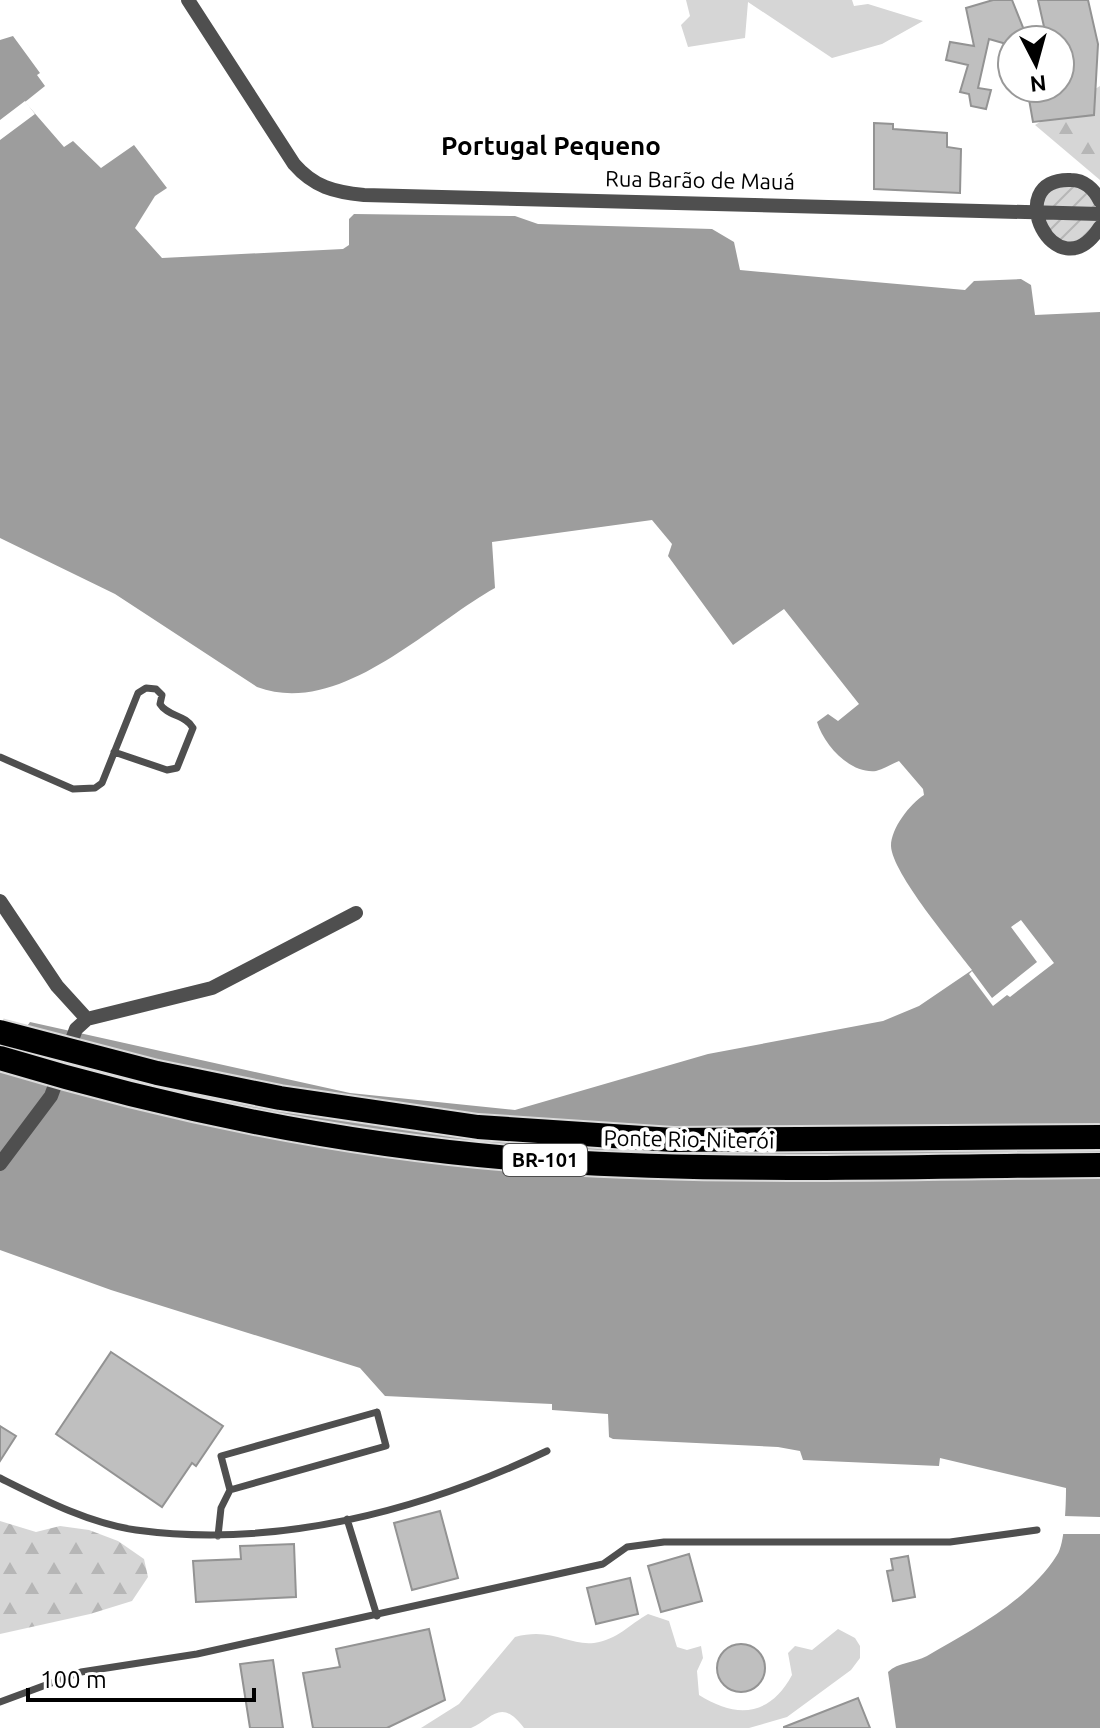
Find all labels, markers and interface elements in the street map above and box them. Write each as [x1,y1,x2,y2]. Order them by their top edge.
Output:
north arrow [996,24,1076,104]
text: N [1029,71,1048,98]
district label: Portugal Pequeno [441,131,661,160]
street label: Rua Barão de Mauá [605,165,795,194]
street label: Ponte Rio-Niterói [603,1125,775,1152]
road number: BR-101 [503,1144,587,1176]
scale bar [28,1652,254,1702]
text: 100 m [40,1666,107,1693]

